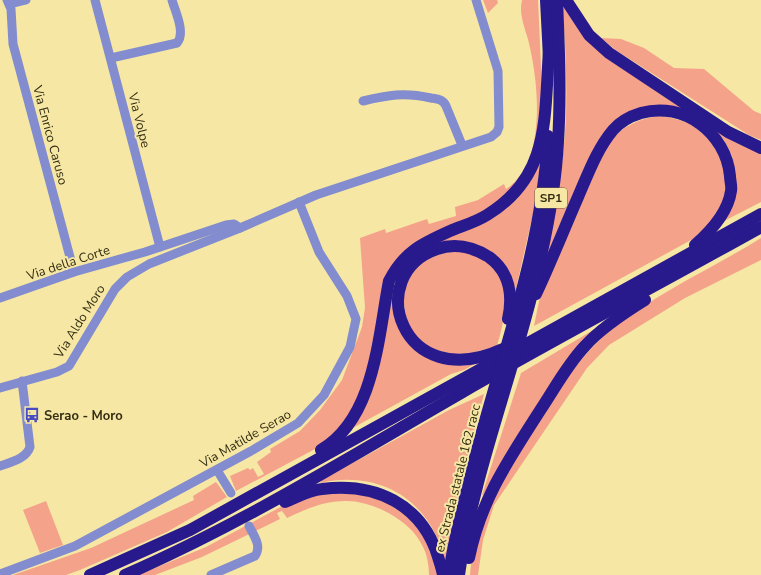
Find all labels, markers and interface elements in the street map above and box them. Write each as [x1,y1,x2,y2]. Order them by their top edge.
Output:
street label: Via Enrico Caruso [28,83,72,187]
street label: Via Volpe [123,90,155,150]
road number: SP1 [535,188,567,208]
street label: Via della Corte [23,241,112,285]
street label: Via Aldo Moro [49,281,110,363]
street label: ex Strada statale 162 racc [431,402,485,554]
street label: Via Matilde Serao [196,405,295,473]
bus stop icon: Serao - Moro [23,406,41,424]
place label: Serao - Moro [44,407,123,425]

